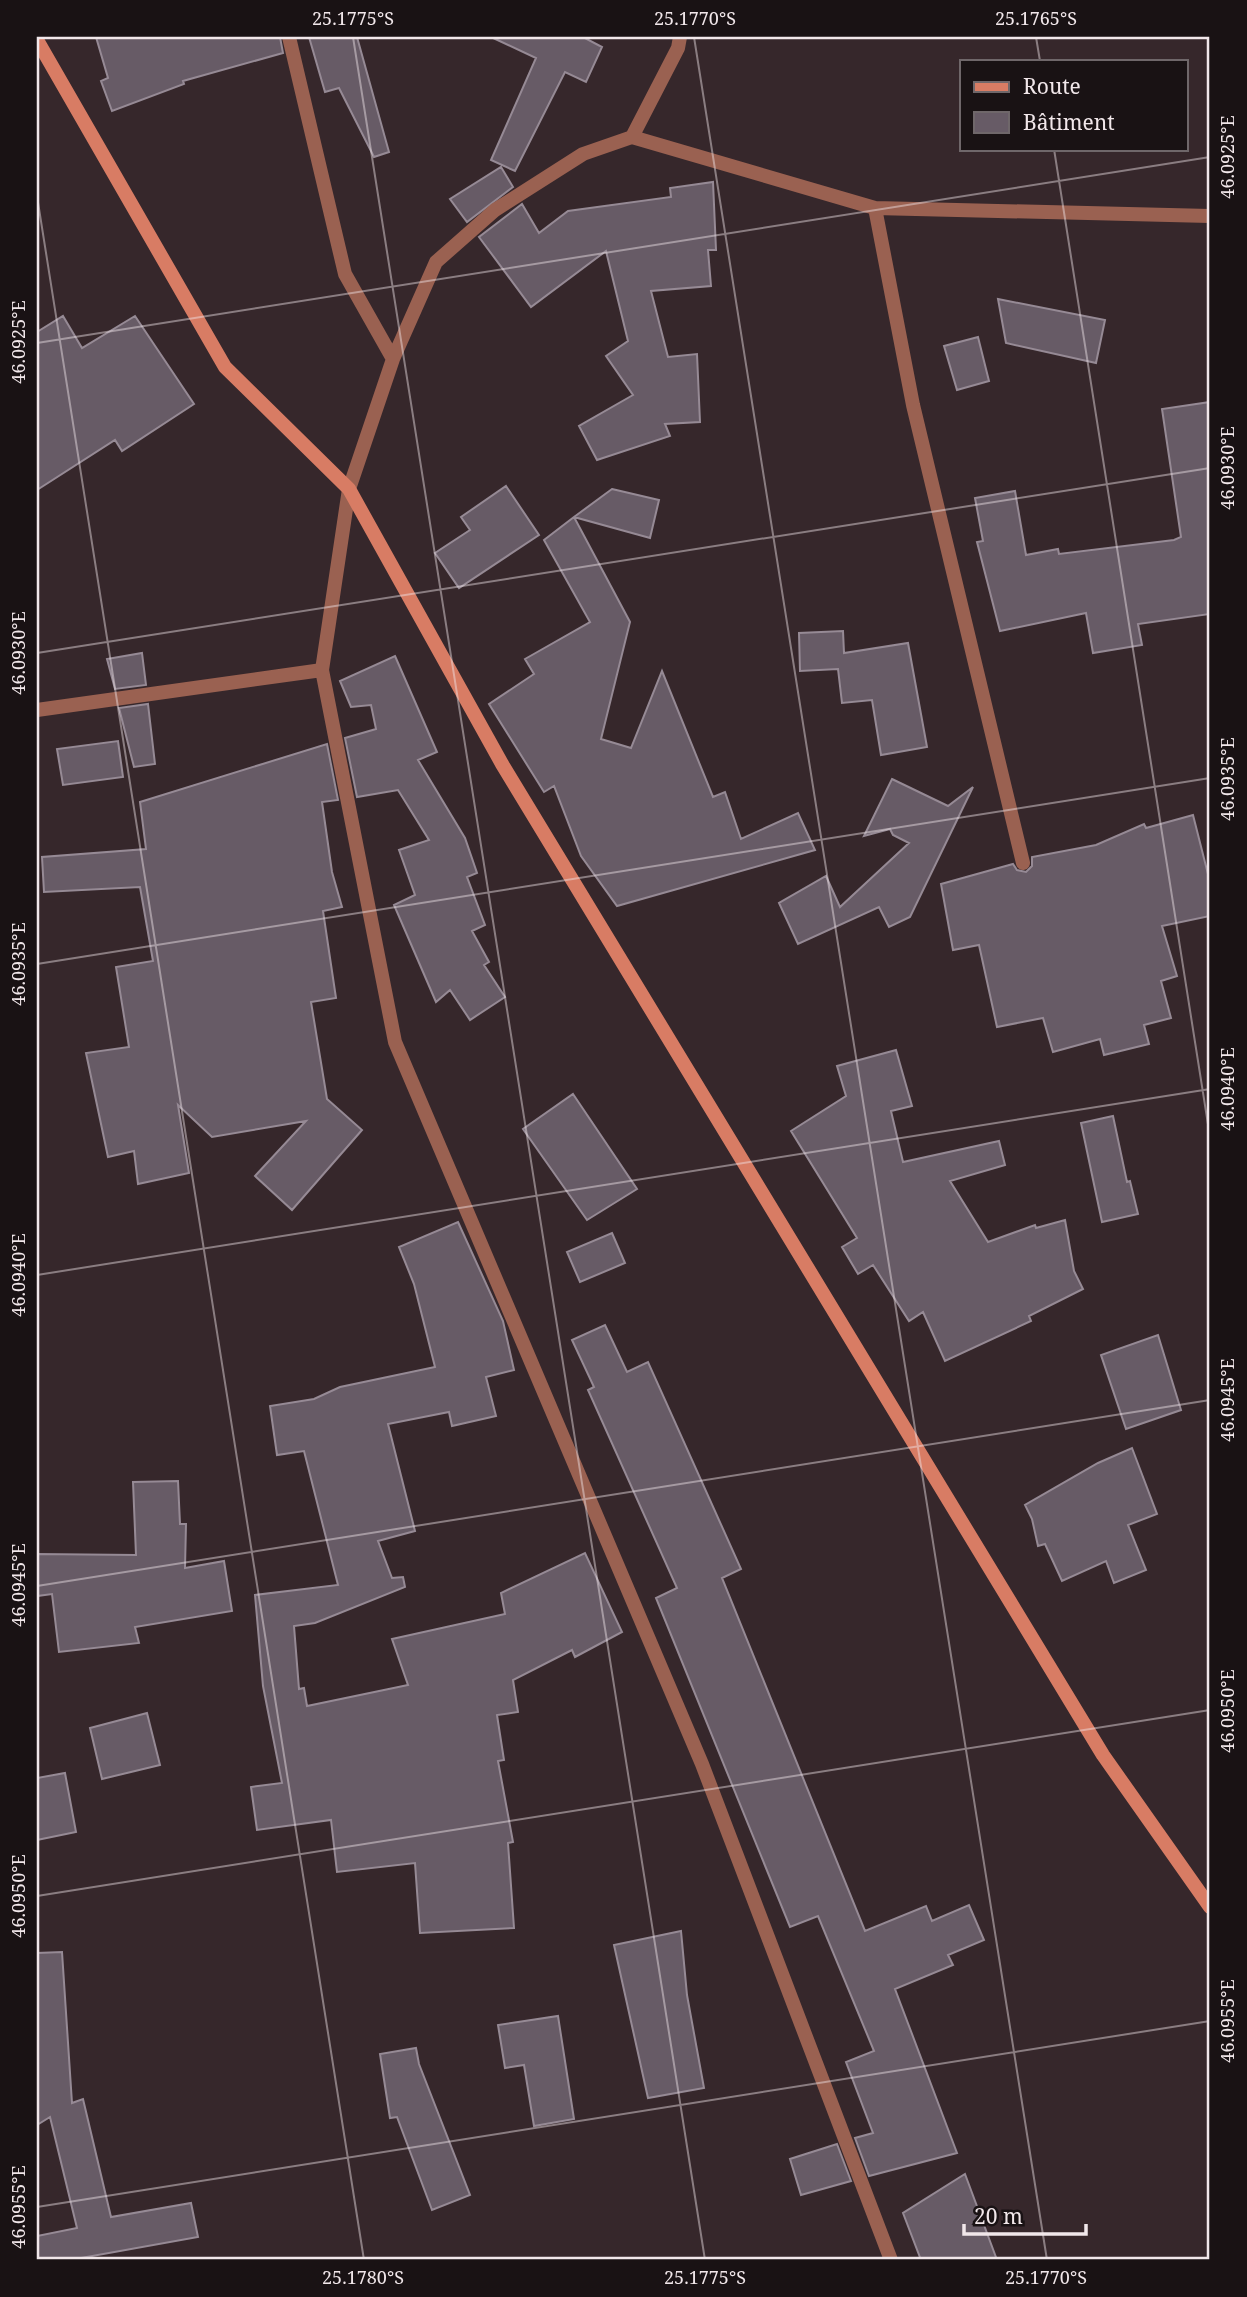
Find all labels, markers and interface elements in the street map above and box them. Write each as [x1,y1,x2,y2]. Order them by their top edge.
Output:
text: 25.1775°S [312,6,394,30]
text: 25.1770°S [654,6,736,30]
text: 25.1765°S [995,6,1077,30]
legend [960,60,1188,150]
text: Route [1023,72,1081,100]
text: Bâtiment [1023,108,1115,136]
text: 46.0925°E [1215,115,1239,199]
text: 46.0925°E [6,300,30,384]
text: 46.0930°E [1215,426,1239,510]
text: 46.0930°E [6,611,30,695]
text: 46.0935°E [1215,737,1239,821]
text: 46.0935°E [6,922,30,1006]
text: 46.0940°E [1215,1047,1239,1131]
text: 46.0940°E [6,1233,30,1317]
text: 46.0945°E [1215,1358,1239,1442]
text: 46.0945°E [6,1543,30,1627]
text: 46.0950°E [1215,1669,1239,1753]
text: 46.0950°E [6,1854,30,1938]
text: 46.0955°E [1215,1979,1239,2063]
text: 46.0955°E [6,2165,30,2249]
scale bar [964,2192,1086,2236]
text: 20 m [974,2202,1023,2230]
text: 25.1780°S [322,2265,404,2289]
text: 25.1775°S [664,2265,746,2289]
text: 25.1770°S [1005,2265,1087,2289]

